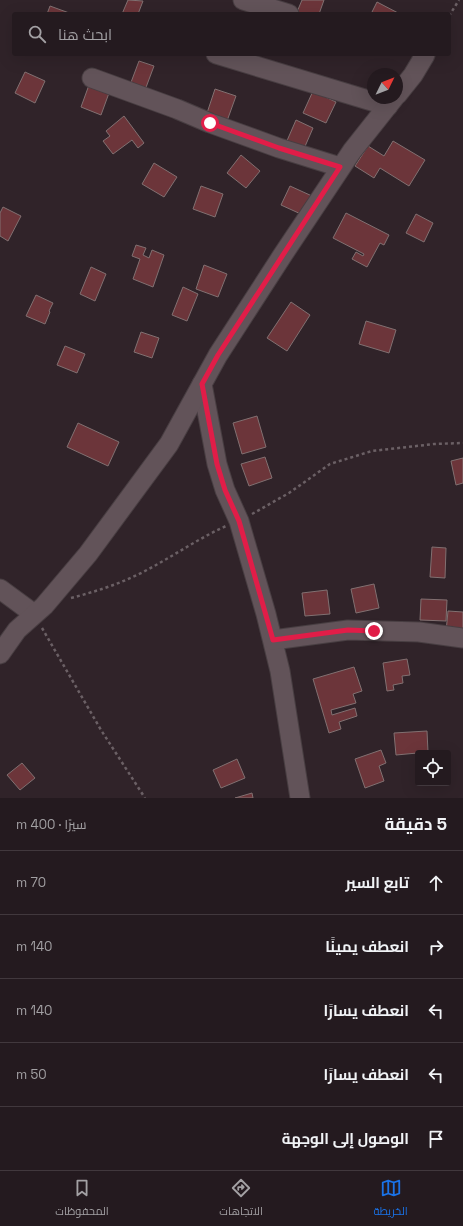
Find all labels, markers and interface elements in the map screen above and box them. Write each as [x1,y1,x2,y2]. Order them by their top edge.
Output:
search box [12,12,451,56]
icon: search [26,23,48,45]
text: ابحث هنا [58,25,112,44]
north arrow [367,68,403,104]
route start [201,114,219,132]
route end [365,622,383,640]
map controls [415,750,451,786]
button: locate [415,750,451,786]
text: 5 دقيقة [384,813,447,835]
text: سيرًا · 400 m [16,816,86,833]
icon: ahead [425,872,447,894]
text: تابع السير [346,873,409,892]
text: 70 m [16,874,46,891]
icon: right [425,936,447,958]
text: انعطف يمينًا [325,937,409,956]
text: 140 m [16,938,52,955]
icon: left [425,1000,447,1022]
text: انعطف يسارًا [323,1001,409,1020]
text: 140 m [16,1002,52,1019]
icon: left [425,1064,447,1086]
text: انعطف يسارًا [323,1065,409,1084]
text: 50 m [16,1066,47,1083]
icon: arrive [425,1128,447,1150]
text: الوصول إلى الوجهة [282,1129,409,1148]
tab: المحفوظات [55,1177,109,1221]
tab: الاتجاهات [219,1177,263,1221]
tab: الخريطة [373,1177,408,1221]

